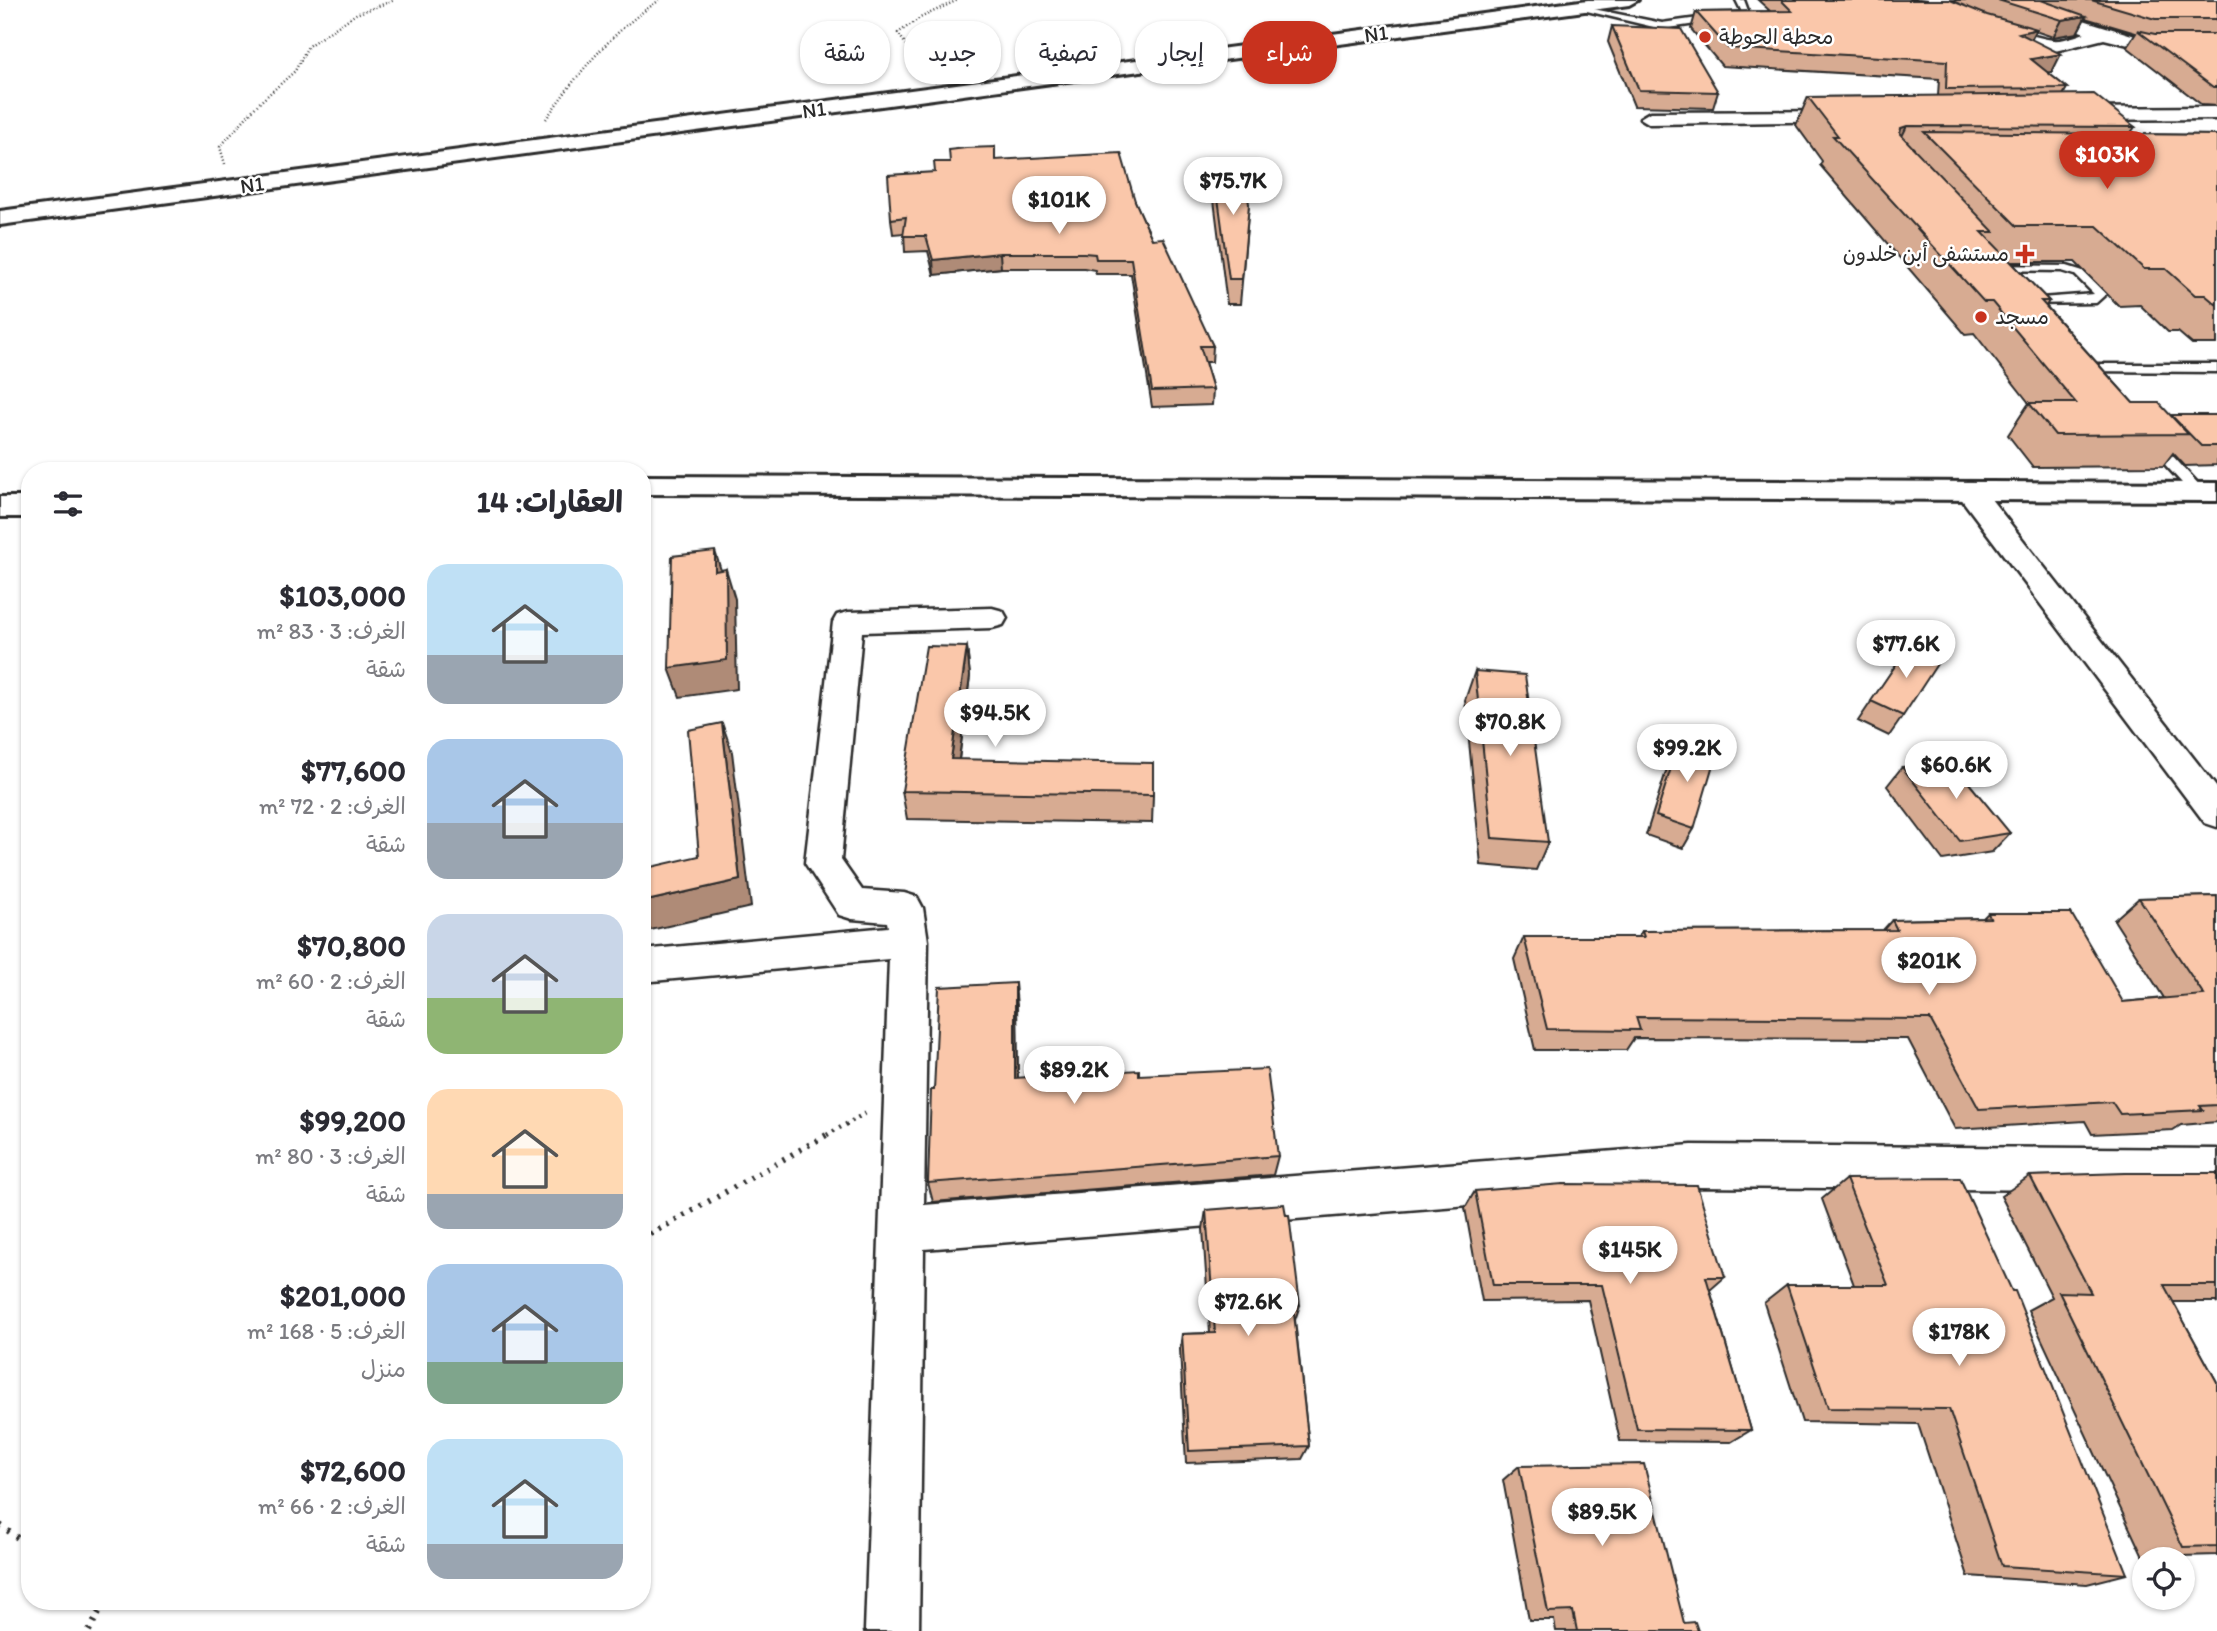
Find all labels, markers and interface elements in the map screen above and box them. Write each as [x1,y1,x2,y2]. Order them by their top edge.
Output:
street label: N1 [1362,19,1390,48]
chip: شقة [800,21,890,84]
chip: جديد [904,21,1001,84]
chip: تصفية [1015,21,1121,84]
chip: إيجار [1135,21,1228,84]
chip: شراء [1242,21,1337,84]
place label: محطة الحوطة [1719,24,1833,50]
marker: محطة الحوطة [1697,29,1713,45]
street label: N1 [800,95,828,124]
pin: $103K [2058,132,2156,191]
text: $103K [2075,140,2139,168]
pin: $75.7K [1176,158,1290,217]
text: $75.7K [1200,166,1266,194]
street label: N1 [238,170,266,199]
pin: $101K [1010,176,1108,236]
text: $101K [1028,185,1090,213]
place label: مستشفى أبن خلدون [1843,241,2009,268]
marker: مستشفى أبن خلدون [2015,244,2035,264]
place label: مسجد [1995,304,2049,329]
marker: مسجد [1973,309,1989,325]
text: العقارات: 14 [476,483,623,520]
icon: filters [49,485,87,523]
text: $103,000 [279,577,406,614]
icon: home [483,592,567,676]
text: الغرف: 3 · 83 m² [257,617,406,645]
pin: $77.6K [1849,620,1963,680]
text: $77.6K [1873,629,1940,657]
text: شقة [366,655,406,683]
pin: $94.5K [938,690,1052,749]
text: $94.5K [960,698,1030,726]
pin: $70.8K [1453,698,1567,758]
text: $70.8K [1475,707,1545,735]
pin: $99.2K [1630,724,1744,784]
text: $99.2K [1653,733,1721,761]
pin: $60.6K [1899,742,2013,801]
text: $60.6K [1921,750,1991,778]
text: $77,600 [301,752,406,789]
icon: home [483,767,567,851]
text: الغرف: 2 · 72 m² [259,792,406,820]
text: شقة [366,830,406,858]
text: $70,800 [297,927,406,964]
pin: $201K [1880,937,1978,997]
icon: home [483,942,567,1026]
text: $201K [1897,946,1961,974]
text: الغرف: 2 · 60 m² [256,967,406,995]
text: شقة [366,1005,406,1033]
pin: $89.2K [1017,1046,1131,1106]
text: $89.2K [1040,1055,1108,1083]
text: $99,200 [300,1102,406,1139]
icon: home [483,1117,567,1201]
text: الغرف: 3 · 80 m² [255,1142,406,1170]
text: شقة [366,1180,406,1208]
pin: $145K [1581,1226,1679,1286]
text: $145K [1599,1235,1661,1263]
text: $201,000 [280,1277,406,1314]
pin: $72.6K [1191,1278,1305,1338]
text: $72.6K [1214,1287,1282,1315]
icon: home [483,1292,567,1376]
pin: $178K [1910,1308,2008,1368]
text: الغرف: 5 · 168 m² [247,1317,406,1345]
text: $178K [1928,1317,1990,1345]
text: منزل [361,1355,406,1383]
text: $72,600 [300,1452,406,1489]
icon: home [483,1467,567,1551]
pin: $89.5K [1545,1488,1659,1548]
text: الغرف: 2 · 66 m² [258,1492,406,1520]
text: $89.5K [1568,1497,1636,1525]
text: شقة [366,1530,406,1558]
map controls [2132,1547,2195,1610]
button: locate [2132,1547,2195,1610]

